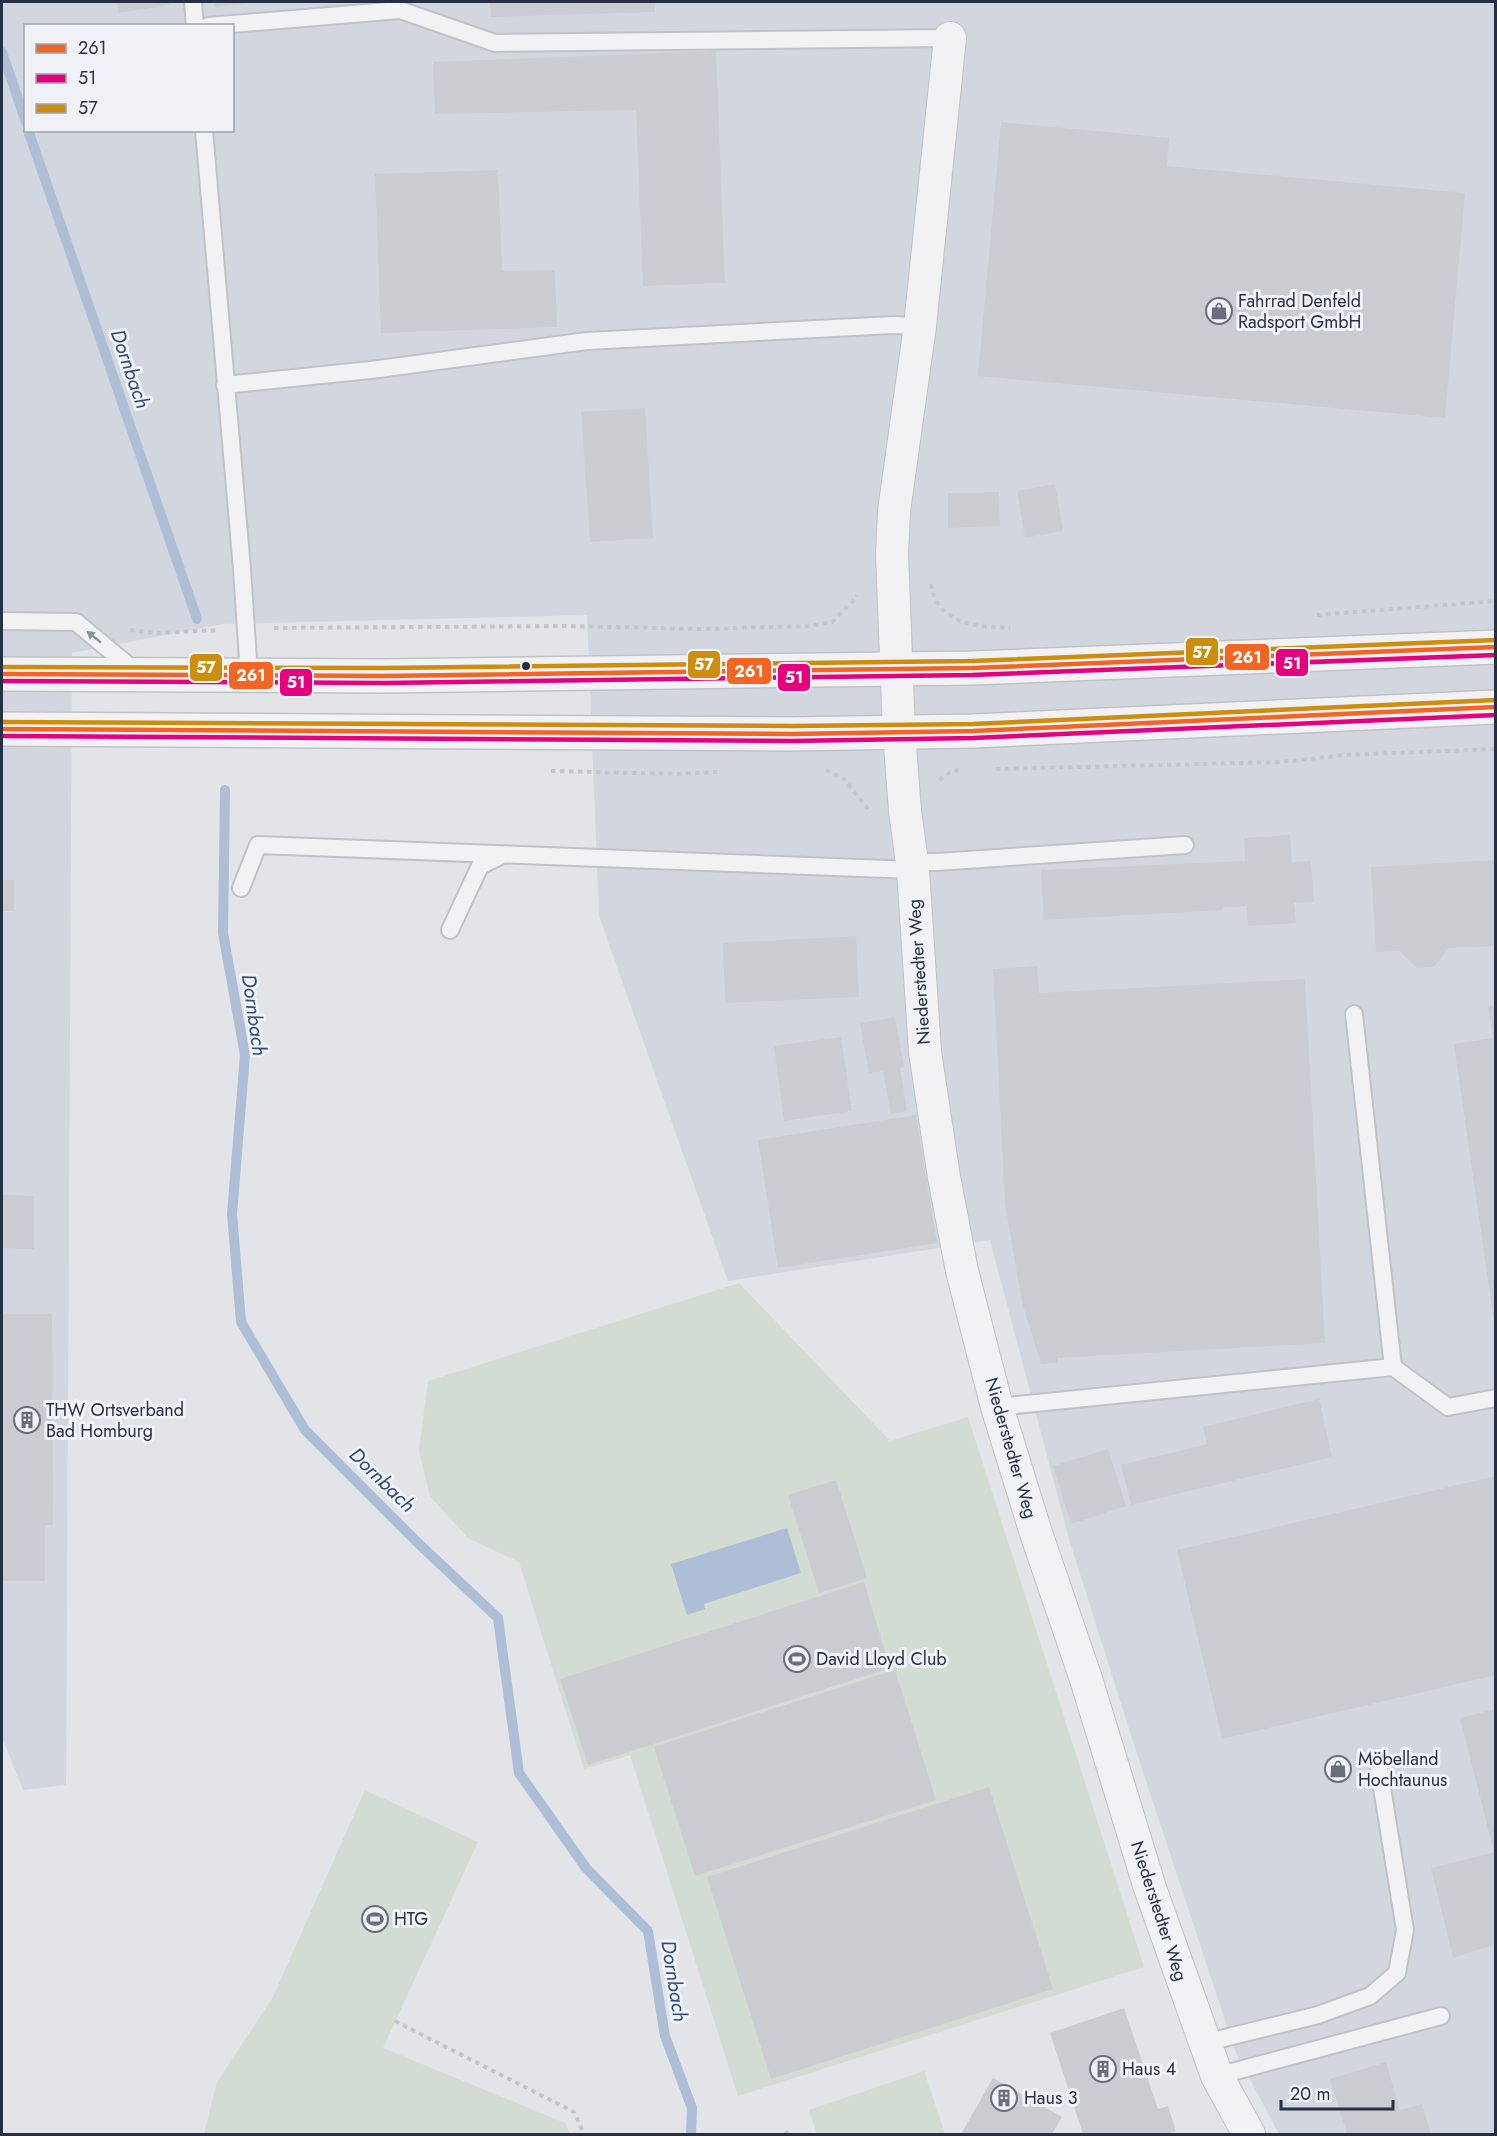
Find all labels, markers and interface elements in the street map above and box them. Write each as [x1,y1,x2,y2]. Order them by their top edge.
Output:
legend [24,24,234,132]
text: 261 [78,35,107,61]
text: 51 [78,65,96,91]
text: 57 [78,95,98,121]
place label: Fahrrad Denfeld Radsport GmbH [1238,288,1361,335]
shop icon: Fahrrad Denfeld Radsport GmbH [1204,296,1234,326]
water label: Dornbach [103,325,157,413]
one-way arrow [86,631,102,644]
line badge: 57 [1185,637,1219,666]
text: 57 [1192,641,1212,664]
line badge: 261 [1224,643,1270,671]
text: 261 [1232,646,1262,669]
line badge: 51 [1275,648,1309,677]
line badge: 57 [687,650,721,679]
text: 51 [1283,652,1301,675]
line badge: 57 [189,653,223,682]
text: 57 [694,653,714,676]
text: 57 [196,656,216,679]
line badge: 261 [726,657,772,685]
unlabelled marker [520,660,532,672]
text: 261 [734,660,764,683]
line badge: 261 [228,661,274,690]
line badge: 51 [777,663,811,692]
text: 261 [236,664,266,687]
text: 51 [785,666,803,689]
line badge: 51 [279,668,313,697]
text: 51 [287,671,305,694]
street label: Niederstedter Weg [901,898,937,1046]
water label: Dornbach [234,972,274,1058]
street label: Niederstedter Weg [978,1374,1044,1522]
place label: THW Ortsverband Bad Homburg [46,1397,184,1444]
building icon: THW Ortsverband Bad Homburg [12,1405,42,1435]
water label: Dornbach [342,1441,422,1519]
sports icon: David Lloyd Club [782,1644,812,1674]
place label: David Lloyd Club [816,1646,947,1672]
place label: Möbelland Hochtaunus [1358,1746,1447,1793]
shop icon: Möbelland Hochtaunus [1323,1754,1353,1784]
street label: Niederstedter Weg [1124,1838,1194,1984]
sports icon: HTG [360,1904,390,1934]
place label: HTG [394,1906,428,1932]
water label: Dornbach [653,1938,695,2024]
building icon: Haus 4 [1088,2054,1118,2084]
place label: Haus 4 [1122,2056,1176,2082]
scale bar [1281,2073,1394,2111]
text: 20 m [1290,2081,1330,2107]
building icon: Haus 3 [989,2083,1019,2113]
place label: Haus 3 [1024,2085,1078,2111]

